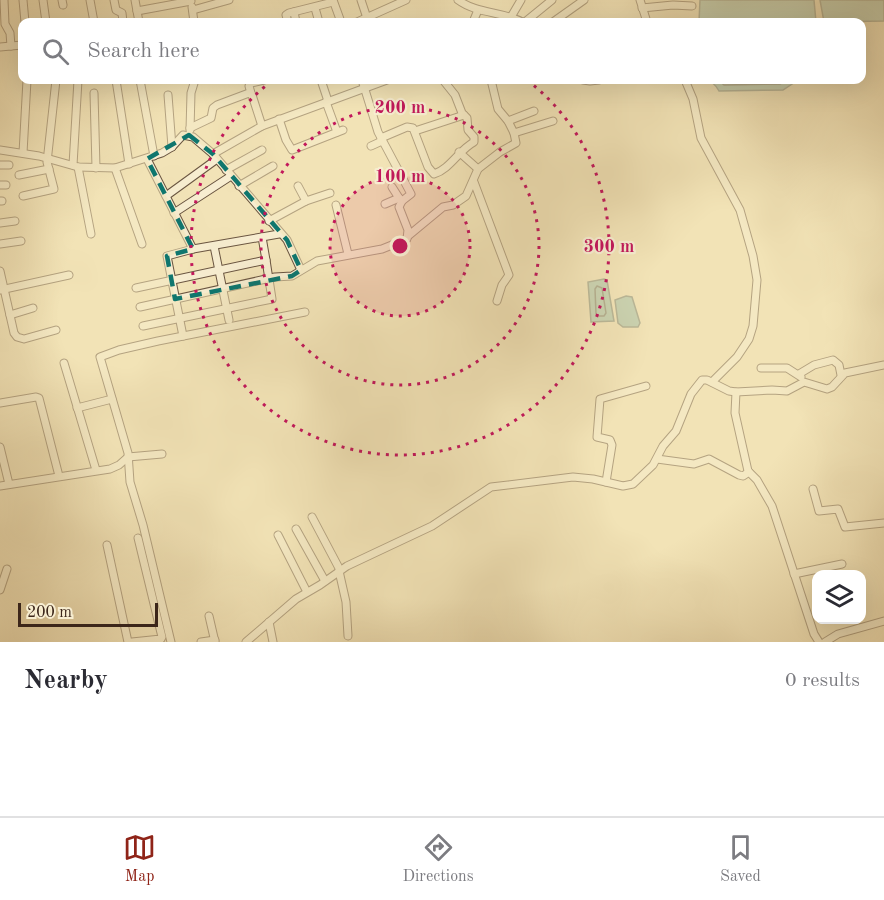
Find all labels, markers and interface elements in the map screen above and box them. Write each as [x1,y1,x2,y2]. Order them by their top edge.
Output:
search box [18,18,866,84]
icon: search [39,35,72,68]
text: Search here [87,40,200,62]
text: 200 m [375,99,425,117]
text: 100 m [375,168,425,186]
centre of rings [390,236,410,256]
text: 300 m [584,238,634,256]
map controls [812,570,866,624]
button: layers [812,570,866,624]
scale bar [18,600,158,628]
text: 200 m [27,605,72,621]
text: Nearby [24,668,108,694]
text: 0 results [785,671,860,691]
tab: Map [123,831,156,887]
tab: Directions [403,831,474,887]
tab: Saved [720,831,761,887]

